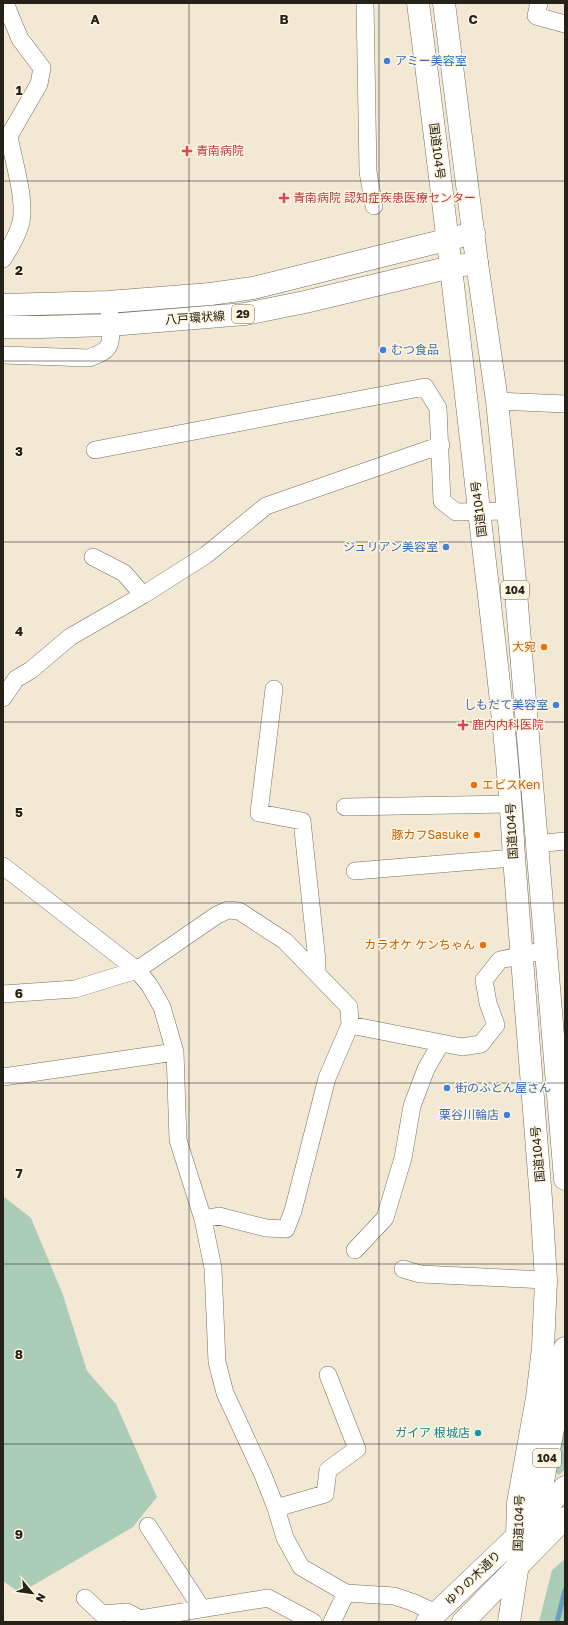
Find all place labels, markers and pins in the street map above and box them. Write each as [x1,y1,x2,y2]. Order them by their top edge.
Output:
place label: アミー美容室 [395,53,467,68]
marker: アミー美容室 [382,56,392,66]
place label: 青南病院 [196,143,244,158]
marker: 青南病院 [181,145,193,157]
place label: 青南病院 認知症疾患医療センター [293,190,476,205]
marker: 青南病院 認知症疾患医療センター [278,192,290,204]
place label: むつ食品 [391,342,439,357]
marker: むつ食品 [378,345,388,355]
place label: ジュリアン美容室 [343,539,438,554]
marker: ジュリアン美容室 [441,542,451,552]
place label: 大宛 [512,639,536,654]
marker: 大宛 [539,642,549,652]
place label: しもだて美容室 [464,697,548,712]
marker: しもだて美容室 [551,700,561,710]
place label: 鹿内内科医院 [472,717,544,732]
marker: 鹿内内科医院 [457,719,469,731]
place label: エビスKen [482,777,540,792]
marker: エビスKen [469,780,479,790]
place label: 豚カフSasuke [391,827,469,842]
marker: 豚カフSasuke [472,830,482,840]
place label: カラオケ ケンちゃん [364,937,475,952]
marker: カラオケ ケンちゃん [478,940,488,950]
place label: 街のふとん屋さん [455,1080,551,1095]
marker: 街のふとん屋さん [442,1083,452,1093]
place label: 栗谷川輪店 [439,1107,499,1122]
marker: 栗谷川輪店 [502,1110,512,1120]
place label: ガイア 根城店 [395,1425,470,1440]
marker: ガイア 根城店 [473,1428,483,1438]

